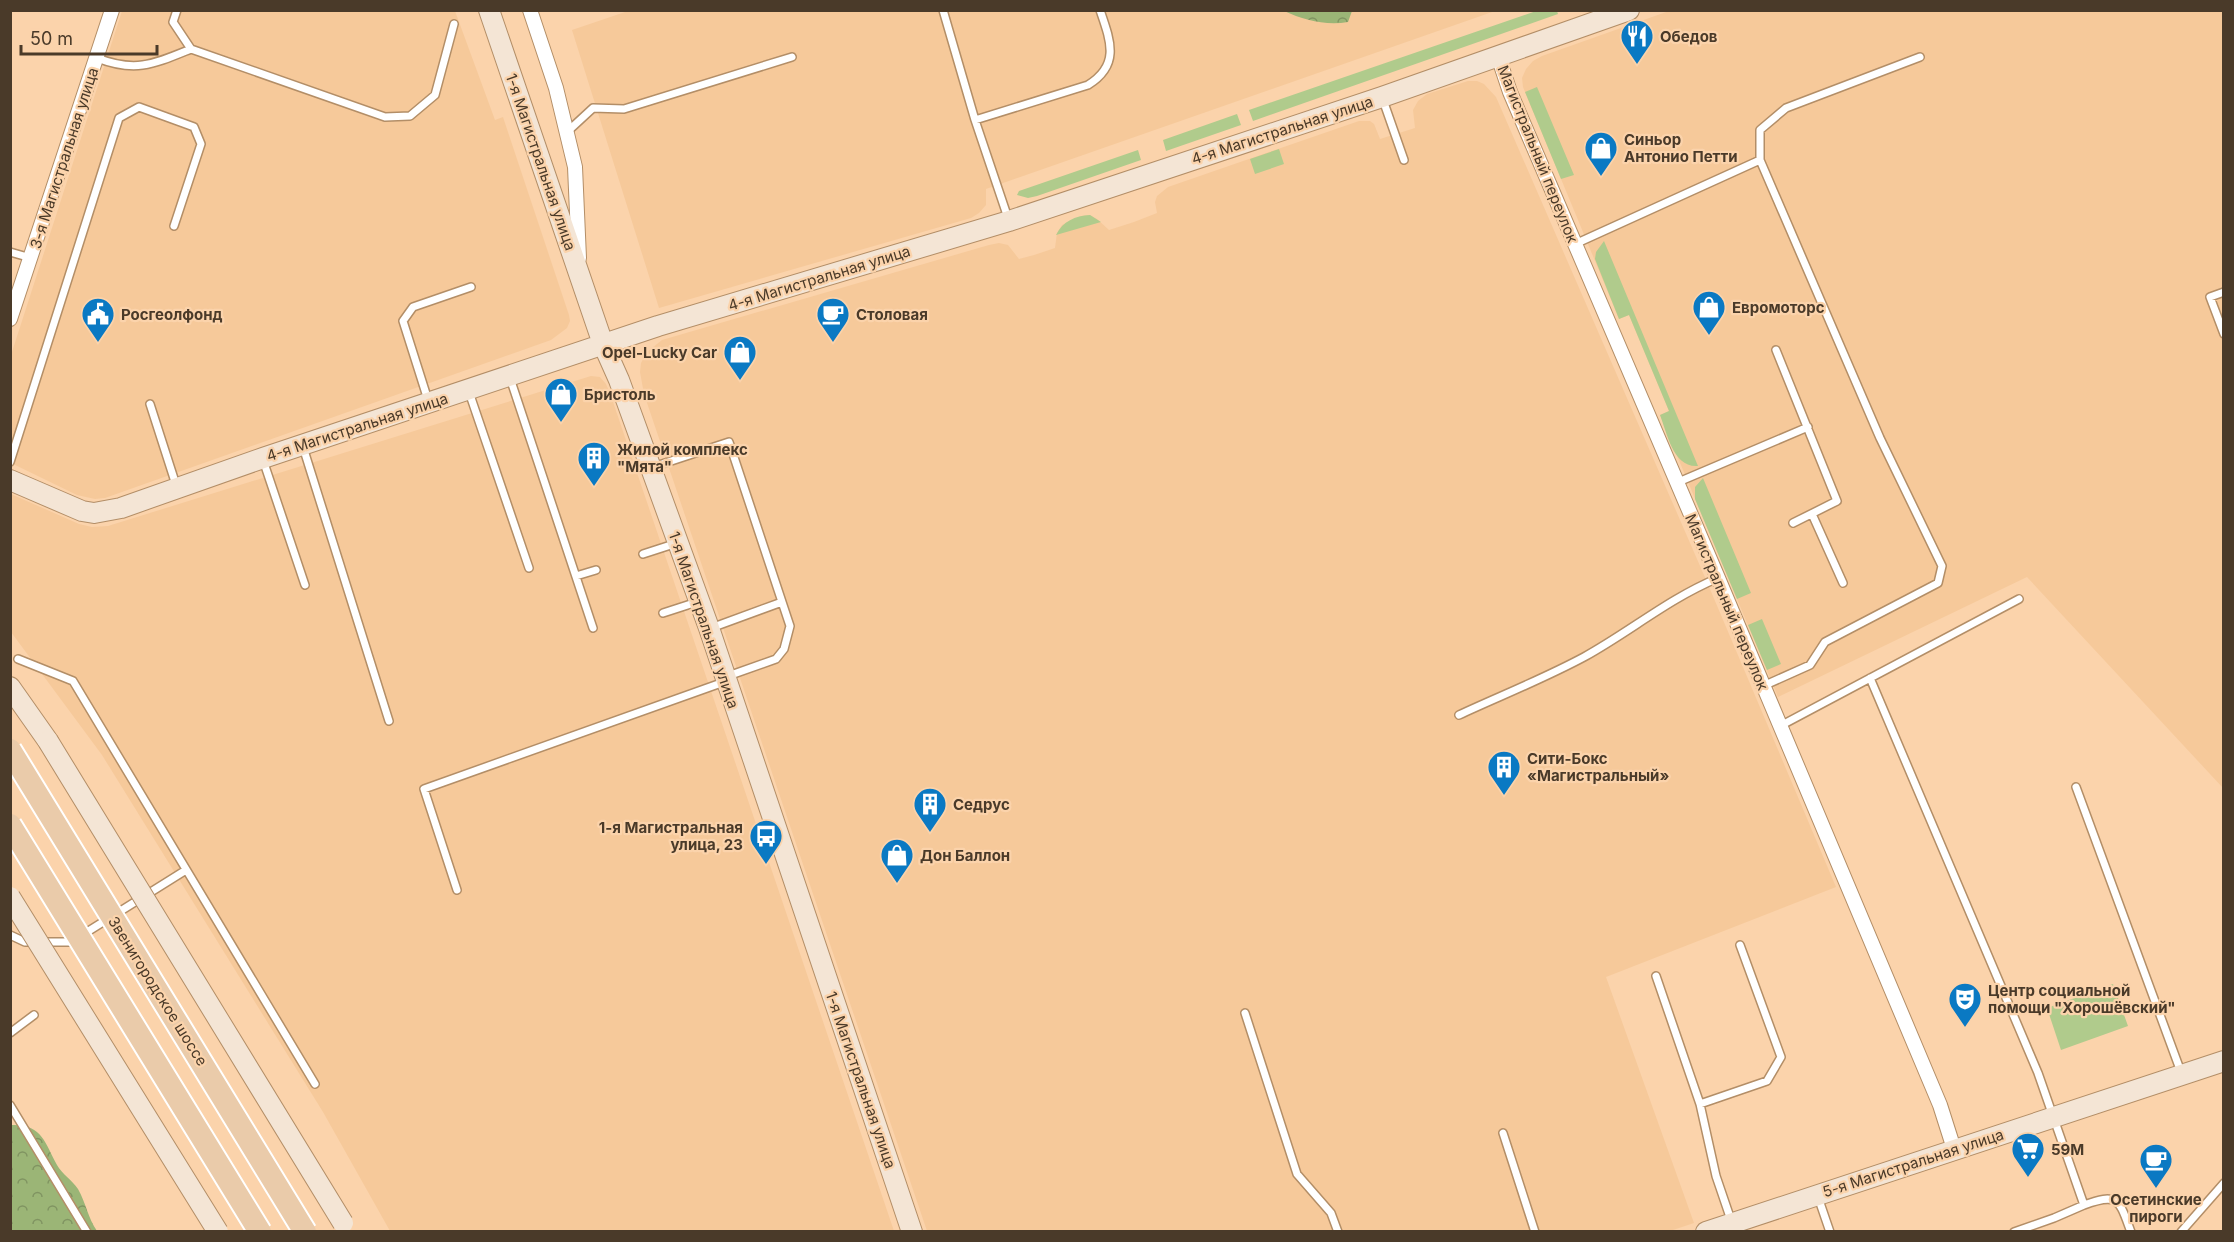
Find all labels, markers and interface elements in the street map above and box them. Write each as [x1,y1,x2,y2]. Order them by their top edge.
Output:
scale bar [21,18,158,56]
restaurant icon: Обедов [1619,18,1655,65]
place label: Обедов [1660,27,1718,46]
text: 50 m [30,28,73,49]
street label: Магистральный переулок [1494,62,1582,246]
street label: 3-я Магистральная улица [26,65,102,251]
street label: 1-я Магистральная улица [502,71,580,253]
street label: 4-я Магистральная улица [1189,92,1375,168]
shop icon: Синьор Антонио Петти [1583,130,1619,177]
place label: Синьор Антонио Петти [1624,130,1738,166]
street label: 4-я Магистральная улица [725,241,913,315]
shop icon: Евромоторс [1691,289,1727,336]
public building icon: Росгеолфонд [80,296,116,343]
cafe icon: Столовая [815,296,851,343]
place label: Евромоторс [1732,298,1825,317]
place label: Росгеолфонд [121,305,223,324]
place label: Столовая [856,305,928,324]
shop icon: Opel-Lucky Car [722,334,758,381]
place label: Opel-Lucky Car [602,343,717,362]
shop icon: Бристоль [543,376,579,423]
place label: Бристоль [584,385,656,404]
street label: 4-я Магистральная улица [264,389,450,465]
building icon: Жилой комплекс "Мята" [576,440,612,487]
place label: Жилой комплекс "Мята" [617,440,748,476]
street label: Магистральный переулок [1681,511,1773,693]
street label: 1-я Магистральная улица [665,529,743,711]
building icon: Сити-Бокс «Магистральный» [1486,749,1522,796]
place label: Сити-Бокс «Магистральный» [1527,749,1669,785]
building icon: Седрус [912,786,948,833]
place label: Седрус [953,795,1010,814]
place label: 1-я Магистральная улица, 23 [599,818,743,854]
bus stop icon: 1-я Магистральная улица, 23 [748,818,784,865]
shop icon: Дон Баллон [879,837,915,884]
place label: Дон Баллон [920,846,1010,865]
street label: Звенигородское шоссе [104,913,212,1069]
theatre icon: Центр социальной помощи "Хорошёвский" [1947,981,1983,1028]
place label: Центр социальной помощи "Хорошёвский" [1988,981,2175,1017]
street label: 1-я Магистральная улица [822,989,900,1171]
street label: 5-я Магистральная улица [1820,1125,2006,1201]
supermarket icon: 59М [2010,1131,2046,1178]
place label: 59М [2051,1140,2084,1159]
cafe icon: Осетинские пироги [2138,1142,2174,1189]
place label: Осетинские пироги [2110,1190,2202,1226]

